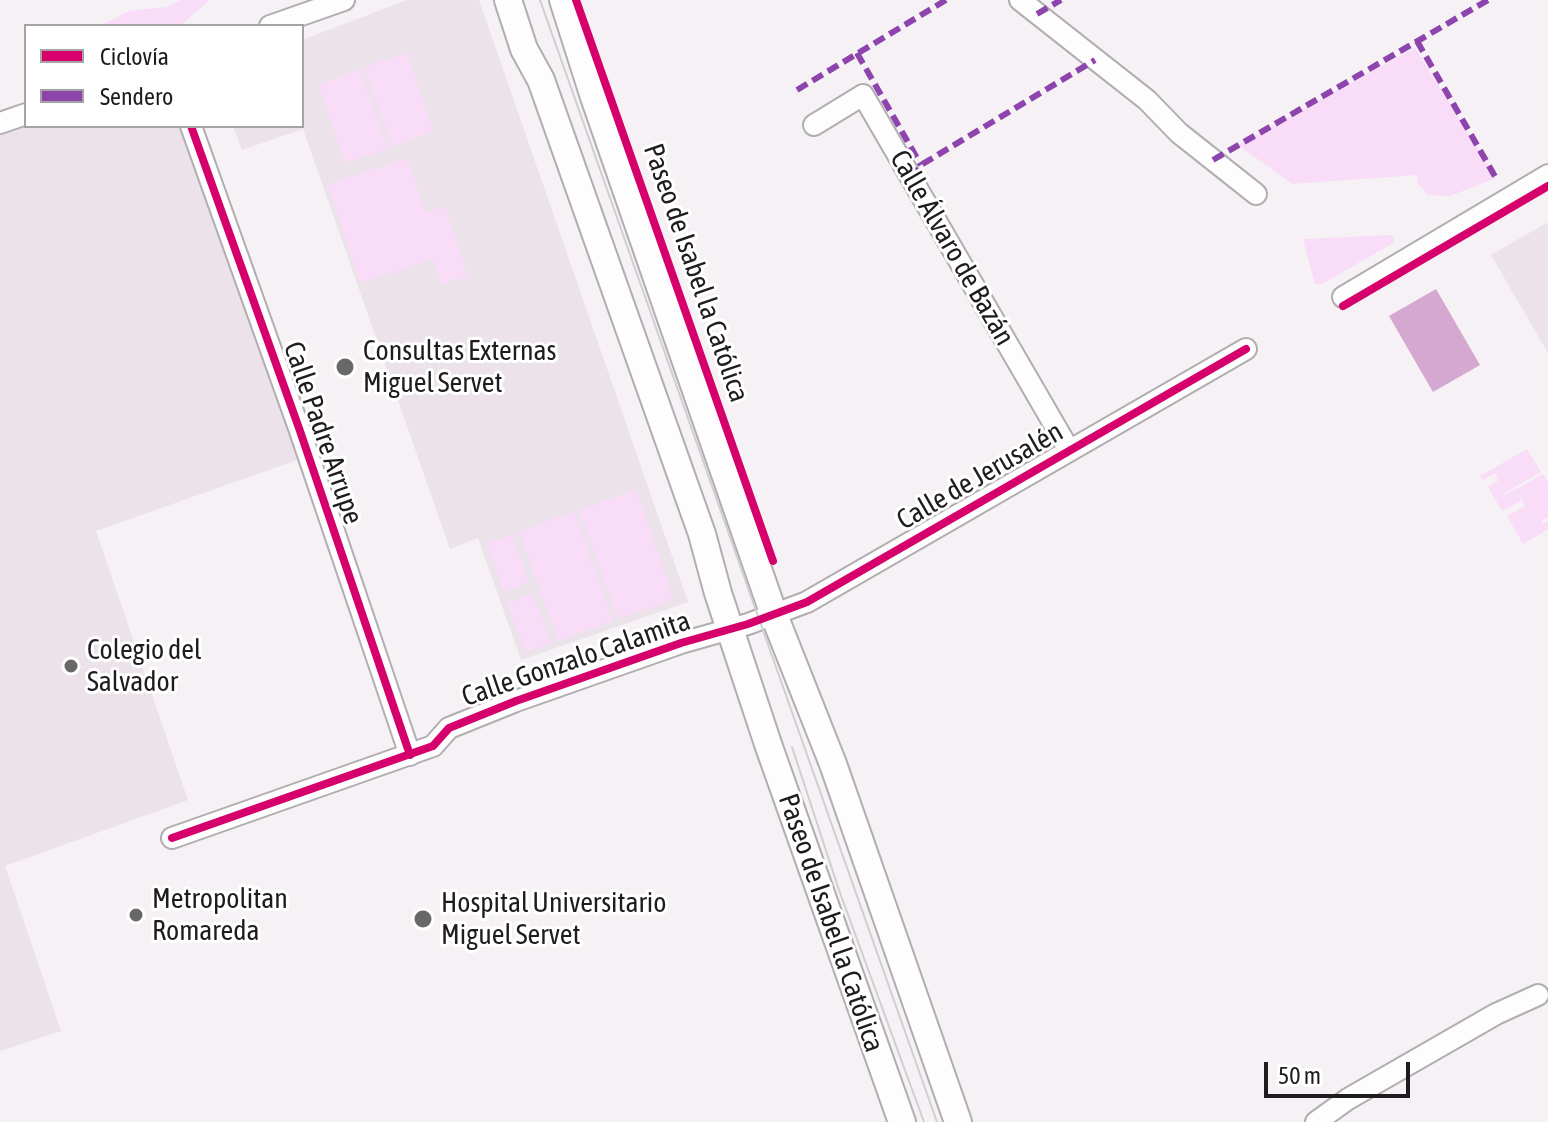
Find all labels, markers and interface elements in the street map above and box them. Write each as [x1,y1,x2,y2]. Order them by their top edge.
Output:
legend [24,24,304,128]
text: Ciclovía [100,43,169,70]
text: Sendero [100,83,173,110]
street label: Paseo de Isabel la Católica [636,139,756,407]
street label: Calle Álvaro de Bazán [882,144,1022,352]
place label: Consultas Externas Miguel Servet [363,334,556,400]
street label: Calle Padre Arrupe [276,337,370,529]
marker: Consultas Externas Miguel Servet [334,356,356,378]
street label: Calle de Jerusalén [891,415,1069,537]
street label: Calle Gonzalo Calamita [457,604,695,714]
place label: Colegio del Salvador [87,633,201,699]
marker: Colegio del Salvador [62,657,80,675]
street label: Paseo de Isabel la Católica [771,789,891,1057]
place label: Metropolitan Romareda [152,882,288,948]
place label: Hospital Universitario Miguel Servet [441,886,666,952]
marker: Metropolitan Romareda [127,906,145,924]
marker: Hospital Universitario Miguel Servet [412,908,434,930]
scale bar [1268,1046,1414,1096]
text: 50 m [1278,1062,1321,1089]

